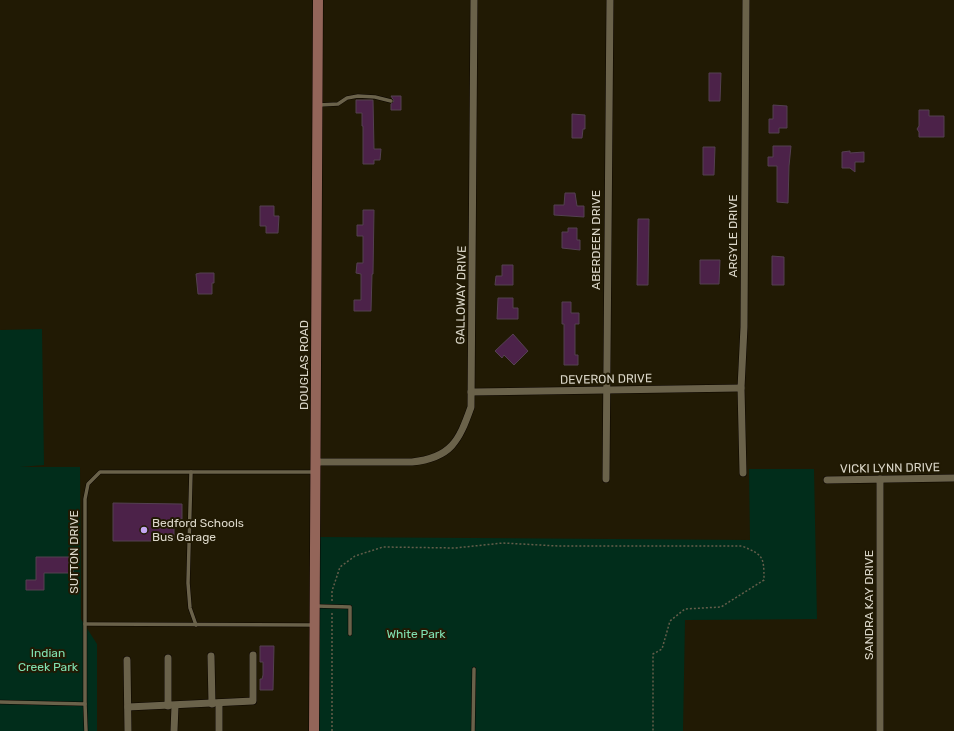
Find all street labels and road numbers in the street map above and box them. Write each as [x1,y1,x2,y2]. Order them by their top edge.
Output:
street label: ABERDEEN DRIVE [589,190,603,290]
street label: ARGYLE DRIVE [726,194,740,278]
street label: GALLOWAY DRIVE [453,245,469,345]
street label: DOUGLAS ROAD [297,320,311,410]
street label: DEVERON DRIVE [560,371,652,387]
street label: VICKI LYNN DRIVE [840,460,940,476]
street label: SUTTON DRIVE [67,510,81,594]
street label: SANDRA KAY DRIVE [862,550,876,660]

